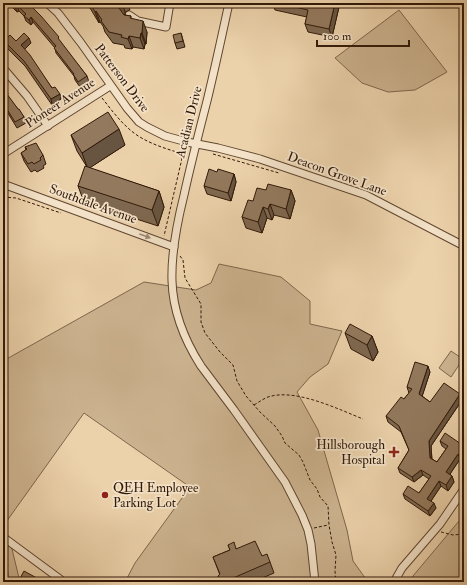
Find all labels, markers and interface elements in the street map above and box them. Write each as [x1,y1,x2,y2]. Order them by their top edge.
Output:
scale bar [317,22,409,48]
text: 100 m [323,29,352,44]
street label: Patterson Drive [91,41,153,116]
street label: Pioneer Avenue [22,74,98,131]
street label: Acadian Drive [172,84,206,160]
street label: Deacon Grove Lane [285,149,389,200]
street label: Southdale Avenue [47,181,140,227]
one-way arrow [139,233,151,239]
place label: Hillsborough Hospital [316,437,386,469]
marker: Hillsborough Hospital [388,446,400,458]
place label: QEH Employee Parking Lot [113,480,199,511]
marker: QEH Employee Parking Lot [100,490,110,500]

